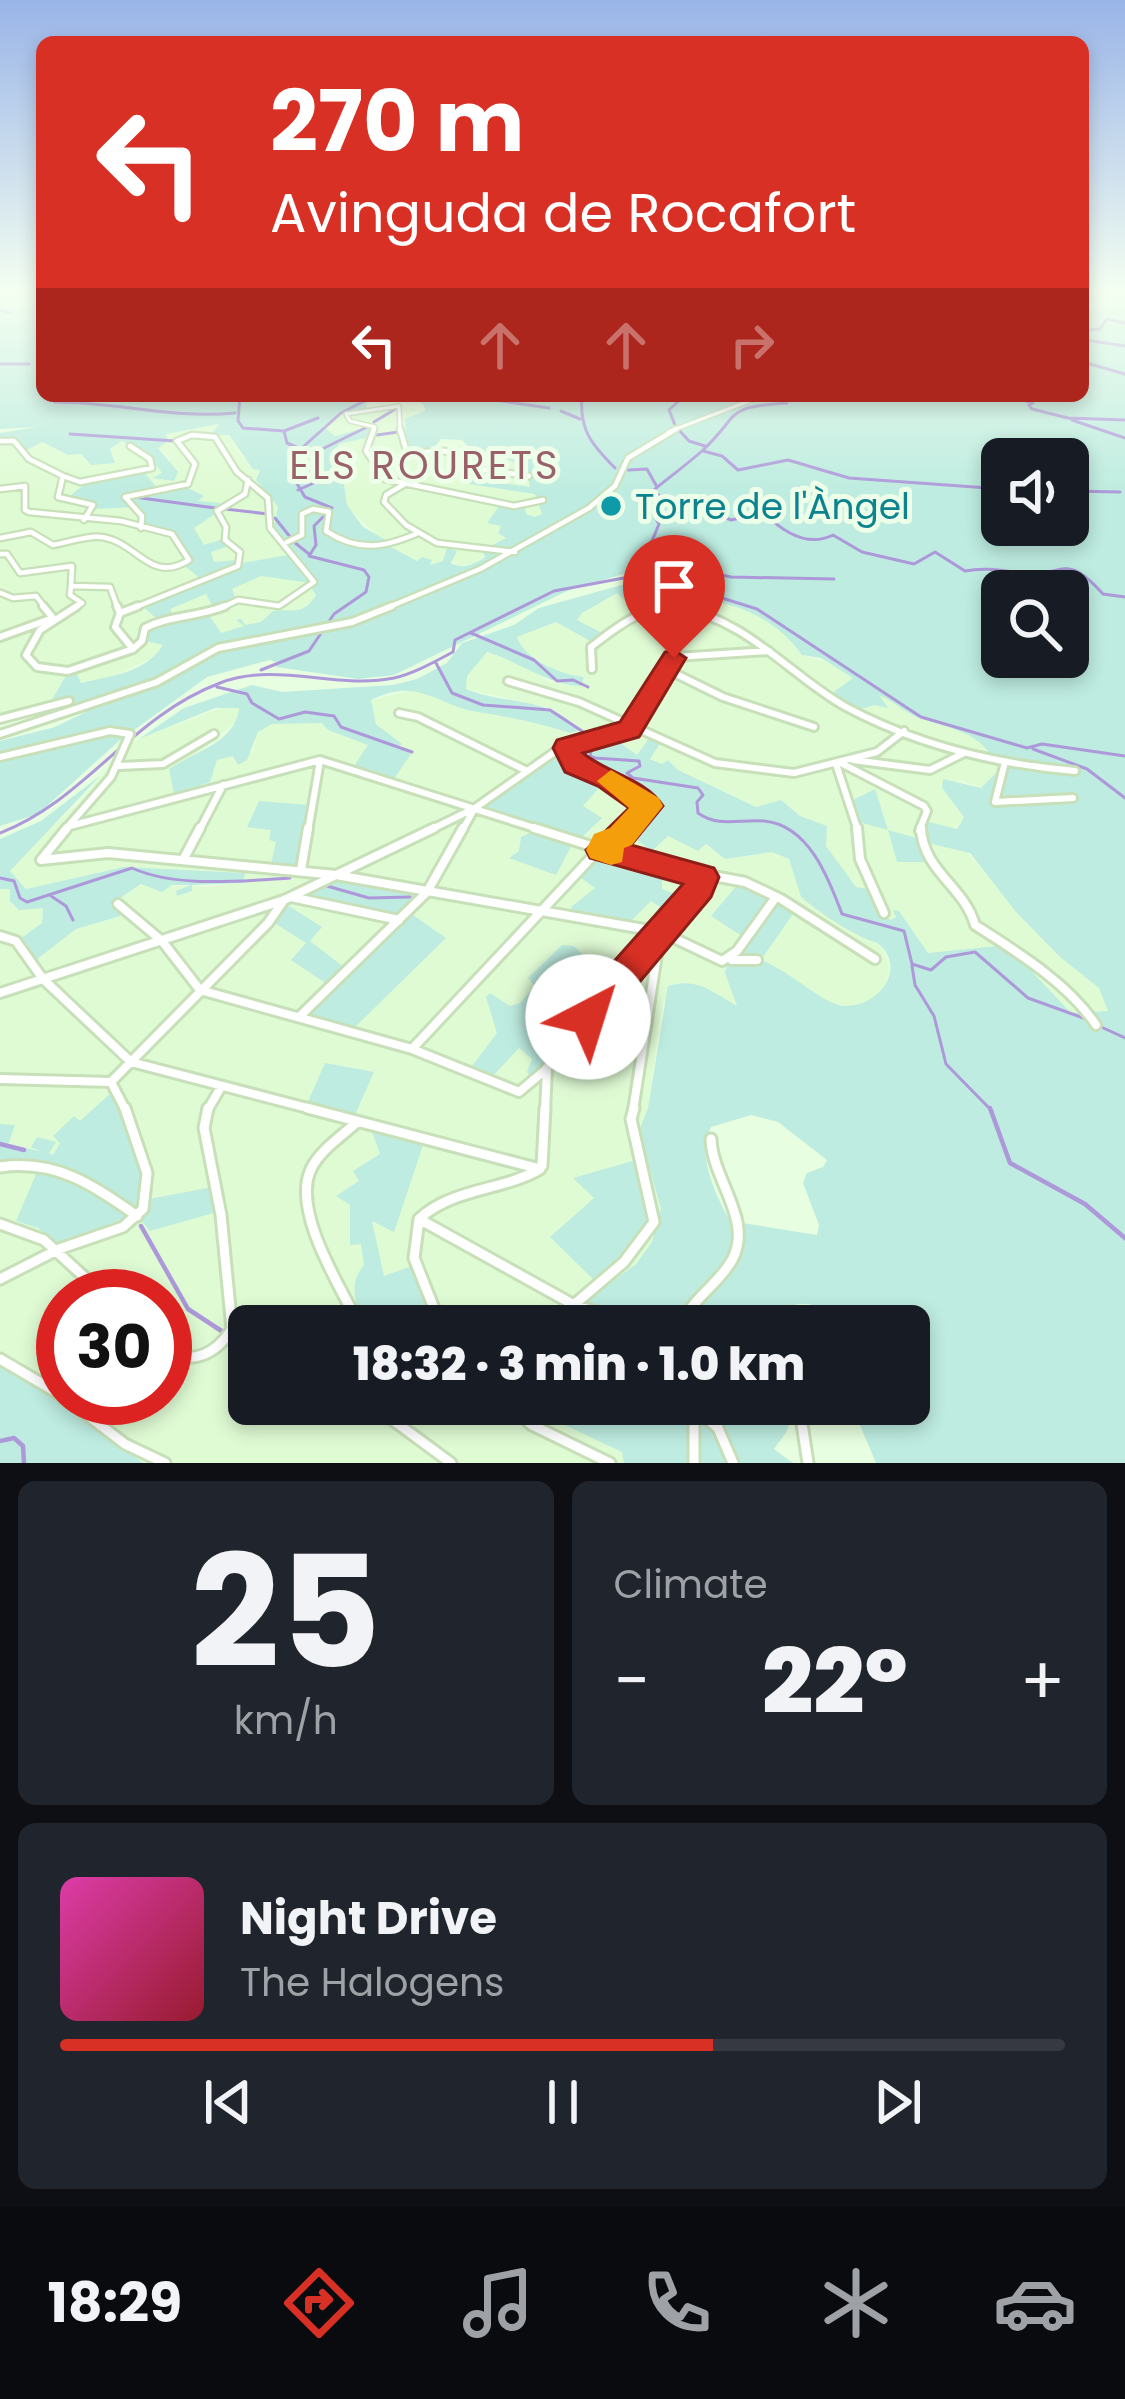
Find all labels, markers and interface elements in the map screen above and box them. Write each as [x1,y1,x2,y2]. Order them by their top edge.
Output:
text: 270 m [270,63,524,180]
icon: left [72,84,228,240]
text: Avinguda de Rocafort [270,175,856,251]
icon: left [341,312,407,378]
icon: ahead [467,312,533,378]
icon: ahead [593,312,659,378]
icon: right [719,312,785,378]
district label: ELS ROURETS [289,438,561,493]
map controls [981,438,1089,678]
button: sound [981,438,1089,546]
place label: Torre de l'Àngel [635,481,910,532]
marker: Torre de l'Àngel [598,493,624,519]
pin [623,535,725,658]
icon: arrive [641,553,707,619]
button: search [981,570,1089,678]
position arrow [525,954,651,1080]
speed limit sign: 30 [36,1269,192,1425]
text: 18:32 · 3 min · 1.0 km [353,1333,805,1396]
text: 25 [191,1503,381,1722]
text: Climate [614,1557,768,1612]
text: 22° [762,1618,908,1745]
text: − [614,1635,650,1727]
text: + [1020,1635,1065,1727]
text: km/h [234,1693,338,1748]
text: Night Drive [240,1887,497,1950]
text: The Halogens [240,1955,504,2010]
icon: previous [195,2069,261,2135]
icon: pause [530,2069,596,2135]
icon: next [865,2069,931,2135]
icon: directions [277,2261,361,2345]
icon: music [456,2261,540,2345]
icon: phone [635,2261,719,2345]
icon: climate [814,2261,898,2345]
icon: car [993,2261,1077,2345]
text: 18:29 [48,2265,182,2341]

